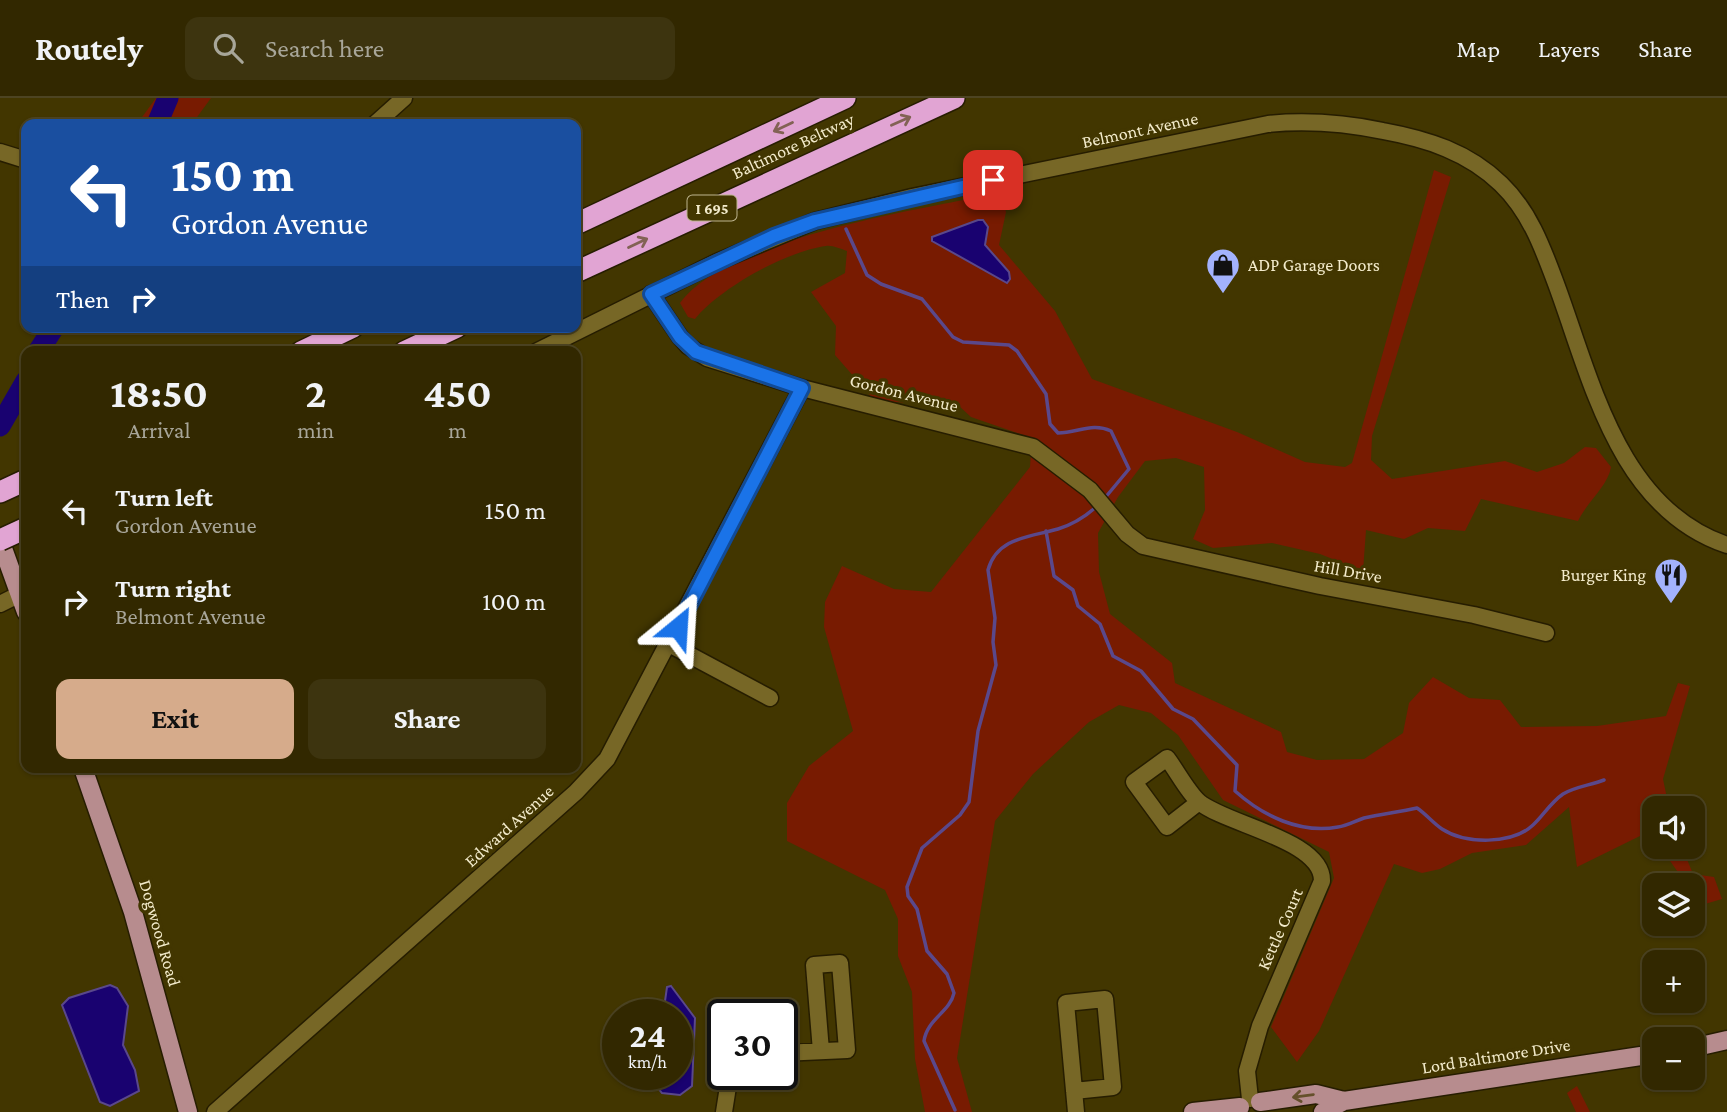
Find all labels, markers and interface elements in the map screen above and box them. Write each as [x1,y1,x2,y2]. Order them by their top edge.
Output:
search box [185,17,675,80]
icon: search [209,29,247,67]
text: Routely [35,30,143,67]
text: Search here [265,34,384,63]
text: Map [1456,35,1500,62]
text: Layers [1538,35,1600,62]
text: Share [1638,35,1692,62]
street label: Belmont Avenue [1080,108,1200,152]
street label: Baltimore Beltway [729,109,858,183]
one-way arrow [890,114,911,127]
one-way arrow [773,121,794,134]
icon: left [56,147,147,238]
text: 150 m [171,147,294,202]
pin [963,150,1023,210]
icon: arrive [974,161,1012,199]
road number: I 695 [688,195,736,220]
text: Gordon Avenue [171,205,368,241]
one-way arrow [627,236,648,249]
shop icon: ADP Garage Doors [1204,246,1242,295]
place label: ADP Garage Doors [1248,255,1380,275]
icon: right [124,280,162,318]
text: Then [56,285,110,314]
text: 18:50 [110,369,208,416]
text: 2 [305,369,326,416]
text: 450 [423,369,492,416]
street label: Gordon Avenue [848,370,960,416]
text: Arrival [128,417,190,443]
text: min [297,417,334,443]
text: m [448,417,467,443]
text: Turn left [115,483,213,512]
icon: left [56,492,94,530]
text: 150 m [485,496,546,525]
text: Gordon Avenue [115,512,257,538]
street label: Hill Drive [1313,555,1384,587]
restaurant icon: Burger King [1652,556,1690,605]
place label: Burger King [1561,565,1646,585]
text: Turn right [115,574,231,603]
icon: right [56,583,94,621]
text: 100 m [482,587,546,616]
position arrow [641,590,715,664]
text: Belmont Avenue [115,603,266,629]
button: Exit [56,679,294,759]
button: Share [308,679,546,759]
street label: Edward Avenue [460,781,558,871]
map controls [1642,796,1705,1090]
button: sound [1642,796,1705,859]
button: layers [1642,873,1705,936]
street label: Dogwood Road [135,877,185,989]
street label: Kettle Court [1253,884,1307,973]
button: + [1642,950,1705,1013]
speed limit sign: 30 [707,999,798,1090]
text: 24 [629,1016,666,1055]
button: − [1642,1027,1705,1090]
street label: Lord Baltimore Drive [1420,1034,1572,1078]
text: km/h [628,1052,667,1072]
one-way arrow [1292,1089,1314,1102]

